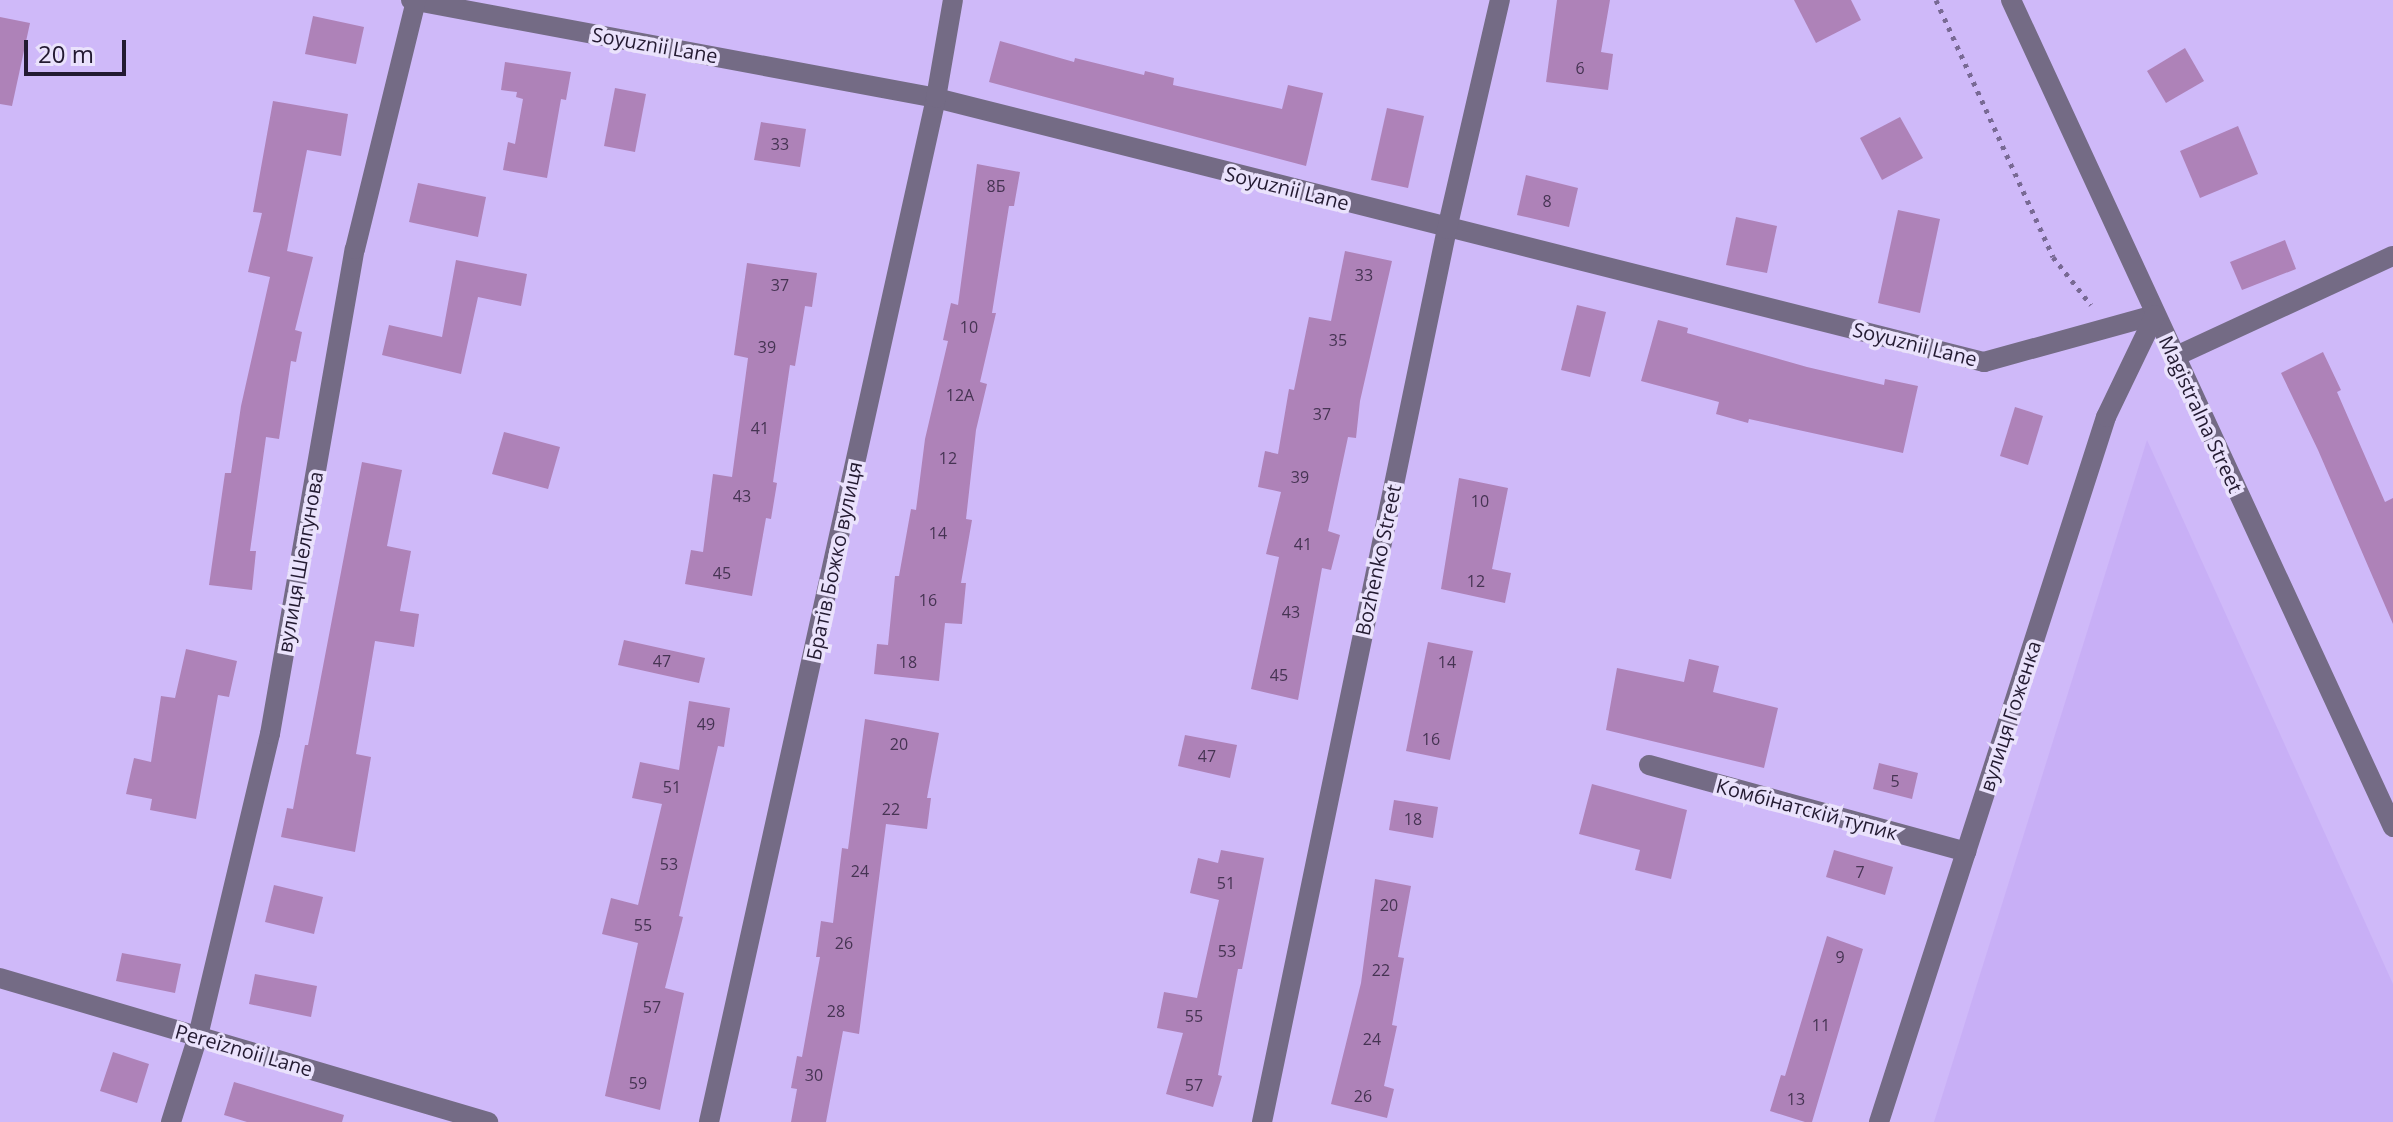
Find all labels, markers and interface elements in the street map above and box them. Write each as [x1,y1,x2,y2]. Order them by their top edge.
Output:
street label: Soyuznii Lane [590,22,720,68]
scale bar [28,24,130,74]
text: 20 m [38,37,94,70]
house number: 6 [1575,58,1585,78]
house number: 33 [771,134,789,154]
street label: Soyuznii Lane [1222,161,1352,215]
house number: 8Б [987,176,1005,196]
house number: 8 [1542,191,1552,211]
house number: 33 [1355,265,1373,285]
house number: 37 [771,275,789,295]
house number: 10 [960,317,978,337]
street label: Soyuznii Lane [1850,317,1980,371]
house number: 35 [1329,330,1347,350]
street label: Magistralna Street [2154,332,2248,496]
house number: 39 [758,337,776,357]
house number: 12А [946,385,974,405]
house number: 37 [1313,404,1331,424]
house number: 41 [751,418,769,438]
house number: 12 [939,448,957,468]
street label: Братів Божко вулиця [801,459,867,663]
house number: 39 [1291,467,1309,487]
street label: вулиця Шелгунова [272,469,328,655]
street label: Bozhenko Street [1350,482,1406,638]
house number: 43 [733,486,751,506]
house number: 10 [1471,491,1489,511]
house number: 14 [929,523,947,543]
house number: 41 [1294,534,1312,554]
house number: 45 [713,563,731,583]
house number: 12 [1467,571,1485,591]
house number: 16 [919,590,937,610]
house number: 43 [1282,602,1300,622]
street label: вулиця Гоженка [1974,638,2046,794]
house number: 47 [653,651,671,671]
house number: 18 [899,652,917,672]
house number: 14 [1438,652,1456,672]
house number: 45 [1270,665,1288,685]
house number: 49 [697,714,715,734]
house number: 16 [1422,729,1440,749]
house number: 20 [890,734,908,754]
house number: 47 [1198,746,1216,766]
house number: 5 [1890,771,1900,791]
street label: Комбінатскій тупик [1714,773,1900,845]
house number: 51 [663,777,681,797]
house number: 22 [882,799,900,819]
house number: 18 [1404,809,1422,829]
house number: 53 [660,854,678,874]
house number: 24 [851,861,869,881]
house number: 7 [1855,862,1865,882]
house number: 51 [1217,873,1235,893]
house number: 20 [1380,895,1398,915]
house number: 55 [634,915,652,935]
house number: 26 [835,933,853,953]
house number: 53 [1218,941,1236,961]
house number: 9 [1835,947,1845,967]
house number: 22 [1372,960,1390,980]
house number: 57 [643,997,661,1017]
house number: 28 [827,1001,845,1021]
house number: 55 [1185,1006,1203,1026]
house number: 11 [1812,1015,1830,1035]
street label: Pereiznoii Lane [173,1019,315,1081]
house number: 24 [1363,1029,1381,1049]
house number: 30 [805,1065,823,1085]
house number: 59 [629,1073,647,1093]
house number: 57 [1185,1075,1203,1095]
house number: 26 [1354,1086,1372,1106]
house number: 13 [1787,1089,1805,1109]

